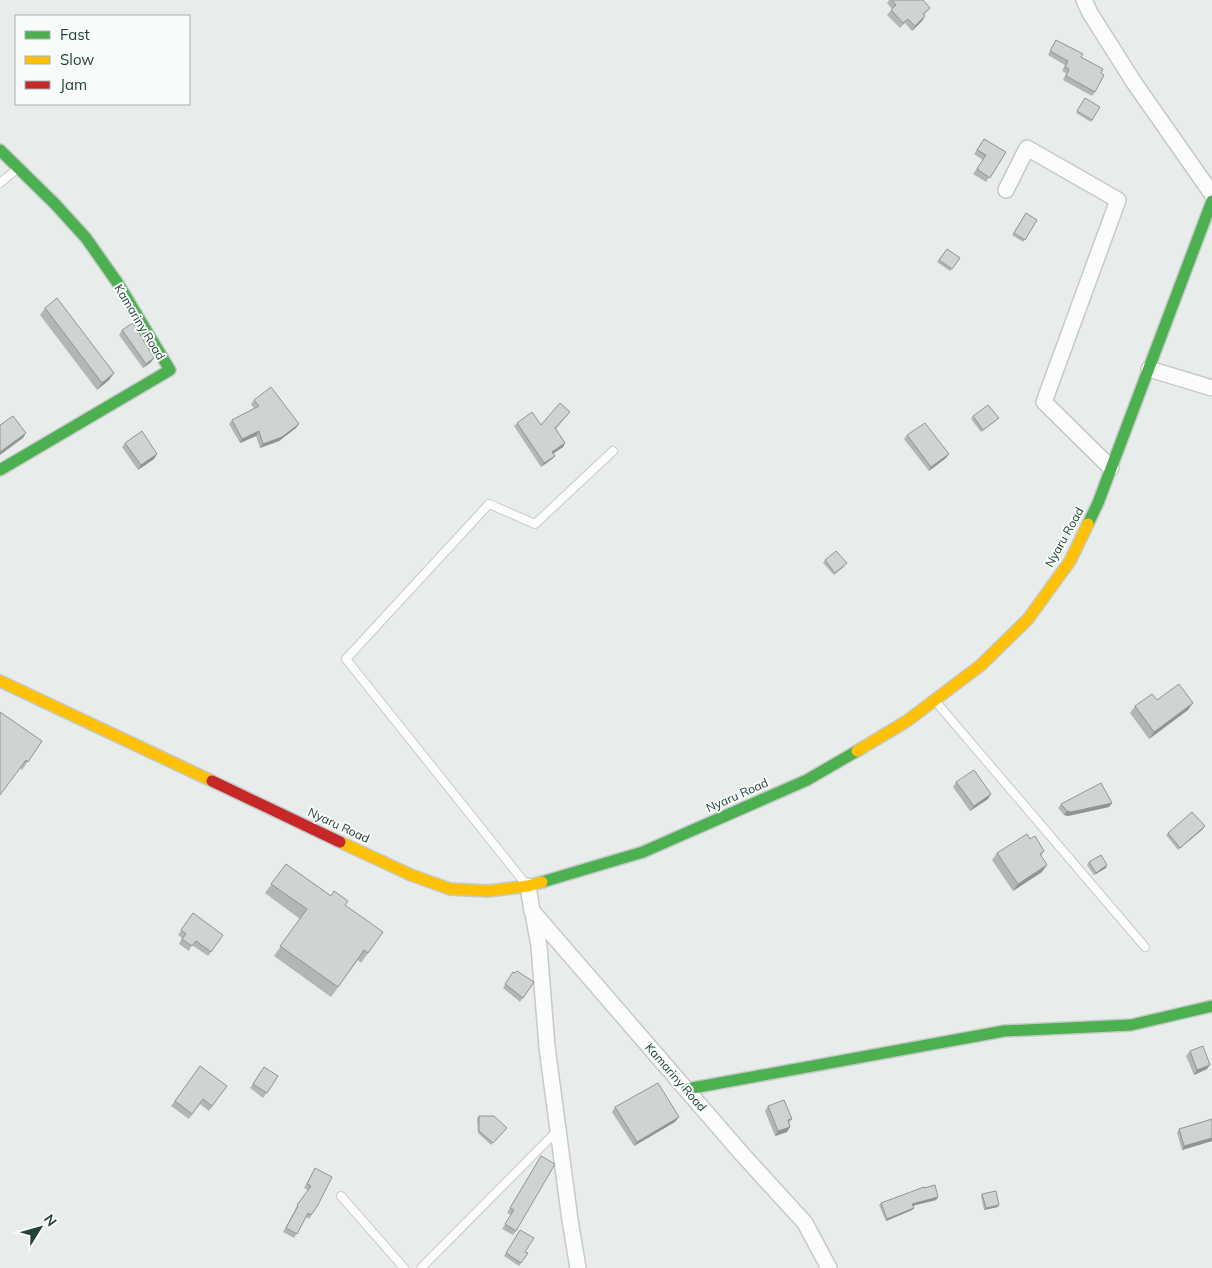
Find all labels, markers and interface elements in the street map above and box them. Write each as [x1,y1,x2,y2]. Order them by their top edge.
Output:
legend [15,15,190,105]
text: Fast [60,25,90,44]
text: Slow [60,50,94,69]
text: Jam [60,75,87,94]
street label: Kamariny Road [112,281,168,363]
street label: Nyaru Road [1041,504,1087,570]
street label: Nyaru Road [704,775,770,815]
street label: Nyaru Road [306,804,372,846]
street label: Kamariny Road [642,1040,710,1114]
north arrow [15,1203,65,1253]
text: N [40,1211,61,1230]

